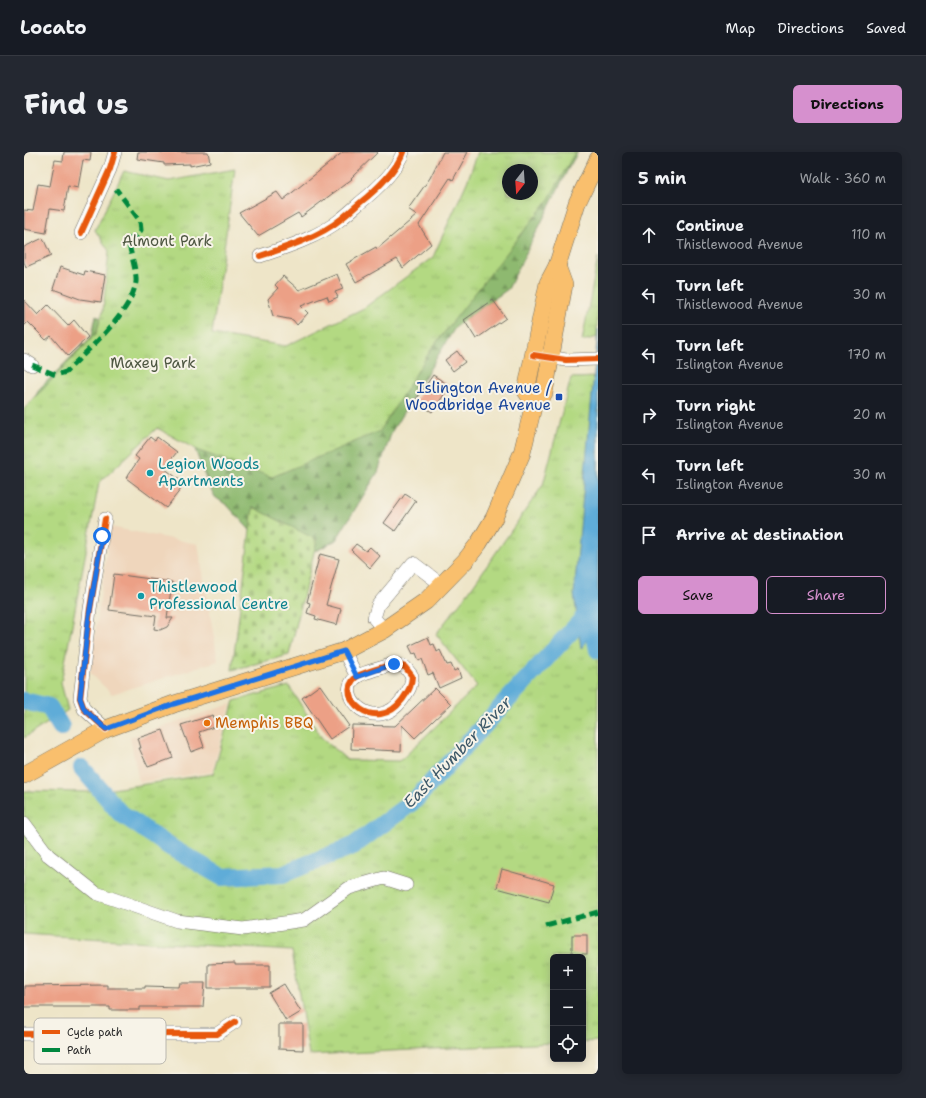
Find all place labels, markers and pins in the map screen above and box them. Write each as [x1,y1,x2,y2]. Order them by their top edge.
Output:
place label: Islington Avenue / Woodbridge Avenue [405,378,553,415]
marker: Islington Avenue / Woodbridge Avenue [554,392,564,402]
place label: Legion Woods Apartments [158,454,260,491]
marker: Legion Woods Apartments [145,468,155,478]
place label: Thistlewood Professional Centre [149,577,289,614]
marker: Thistlewood Professional Centre [136,591,146,601]
place label: Memphis BBQ [215,713,314,733]
marker: Memphis BBQ [202,718,212,728]

